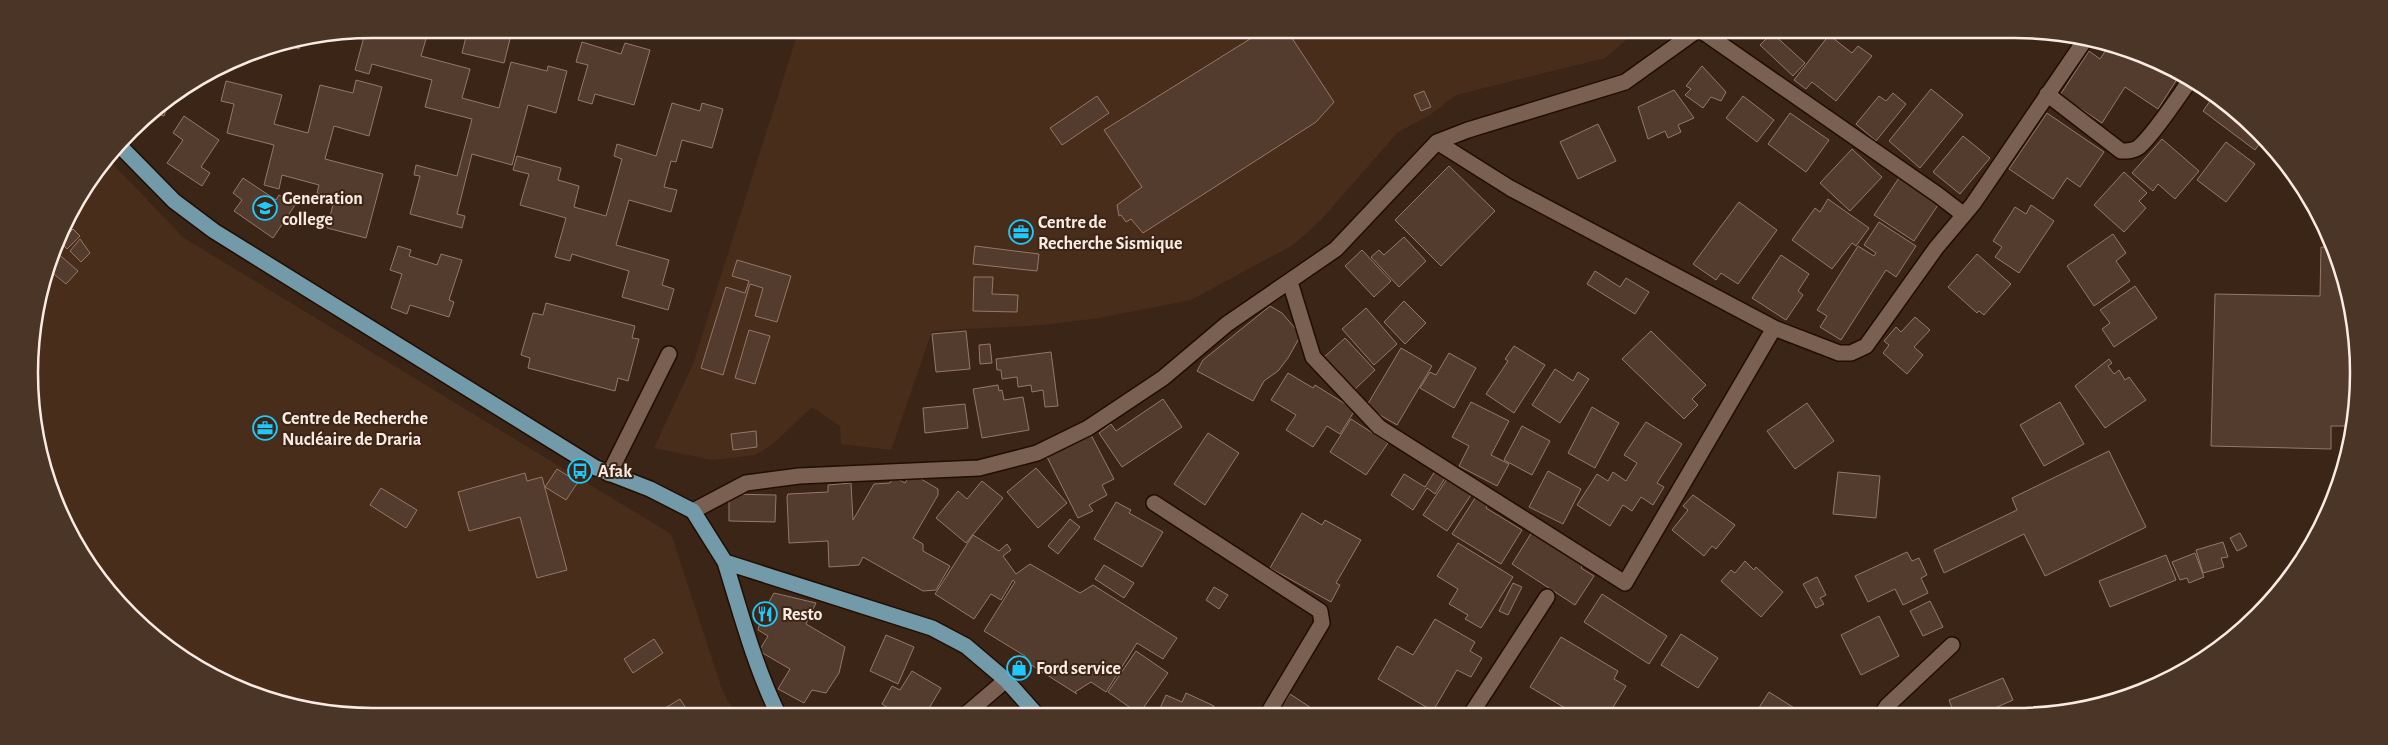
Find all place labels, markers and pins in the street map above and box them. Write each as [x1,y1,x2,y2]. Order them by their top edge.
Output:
place label: Generation college [282,190,363,229]
school or university icon: Generation college [252,195,278,221]
place label: Centre de Recherche Sismique [1038,214,1182,253]
office icon: Centre de Recherche Sismique [1008,219,1034,245]
place label: Centre de Recherche Nucléaire de Draria [282,410,428,449]
office icon: Centre de Recherche Nucléaire de Draria [252,415,278,441]
bus stop icon: Afak [567,458,593,484]
place label: Afak [598,463,632,481]
restaurant icon: Resto [752,601,778,627]
place label: Resto [782,606,822,624]
shop icon: Ford service [1006,655,1032,681]
place label: Ford service [1036,660,1121,678]

